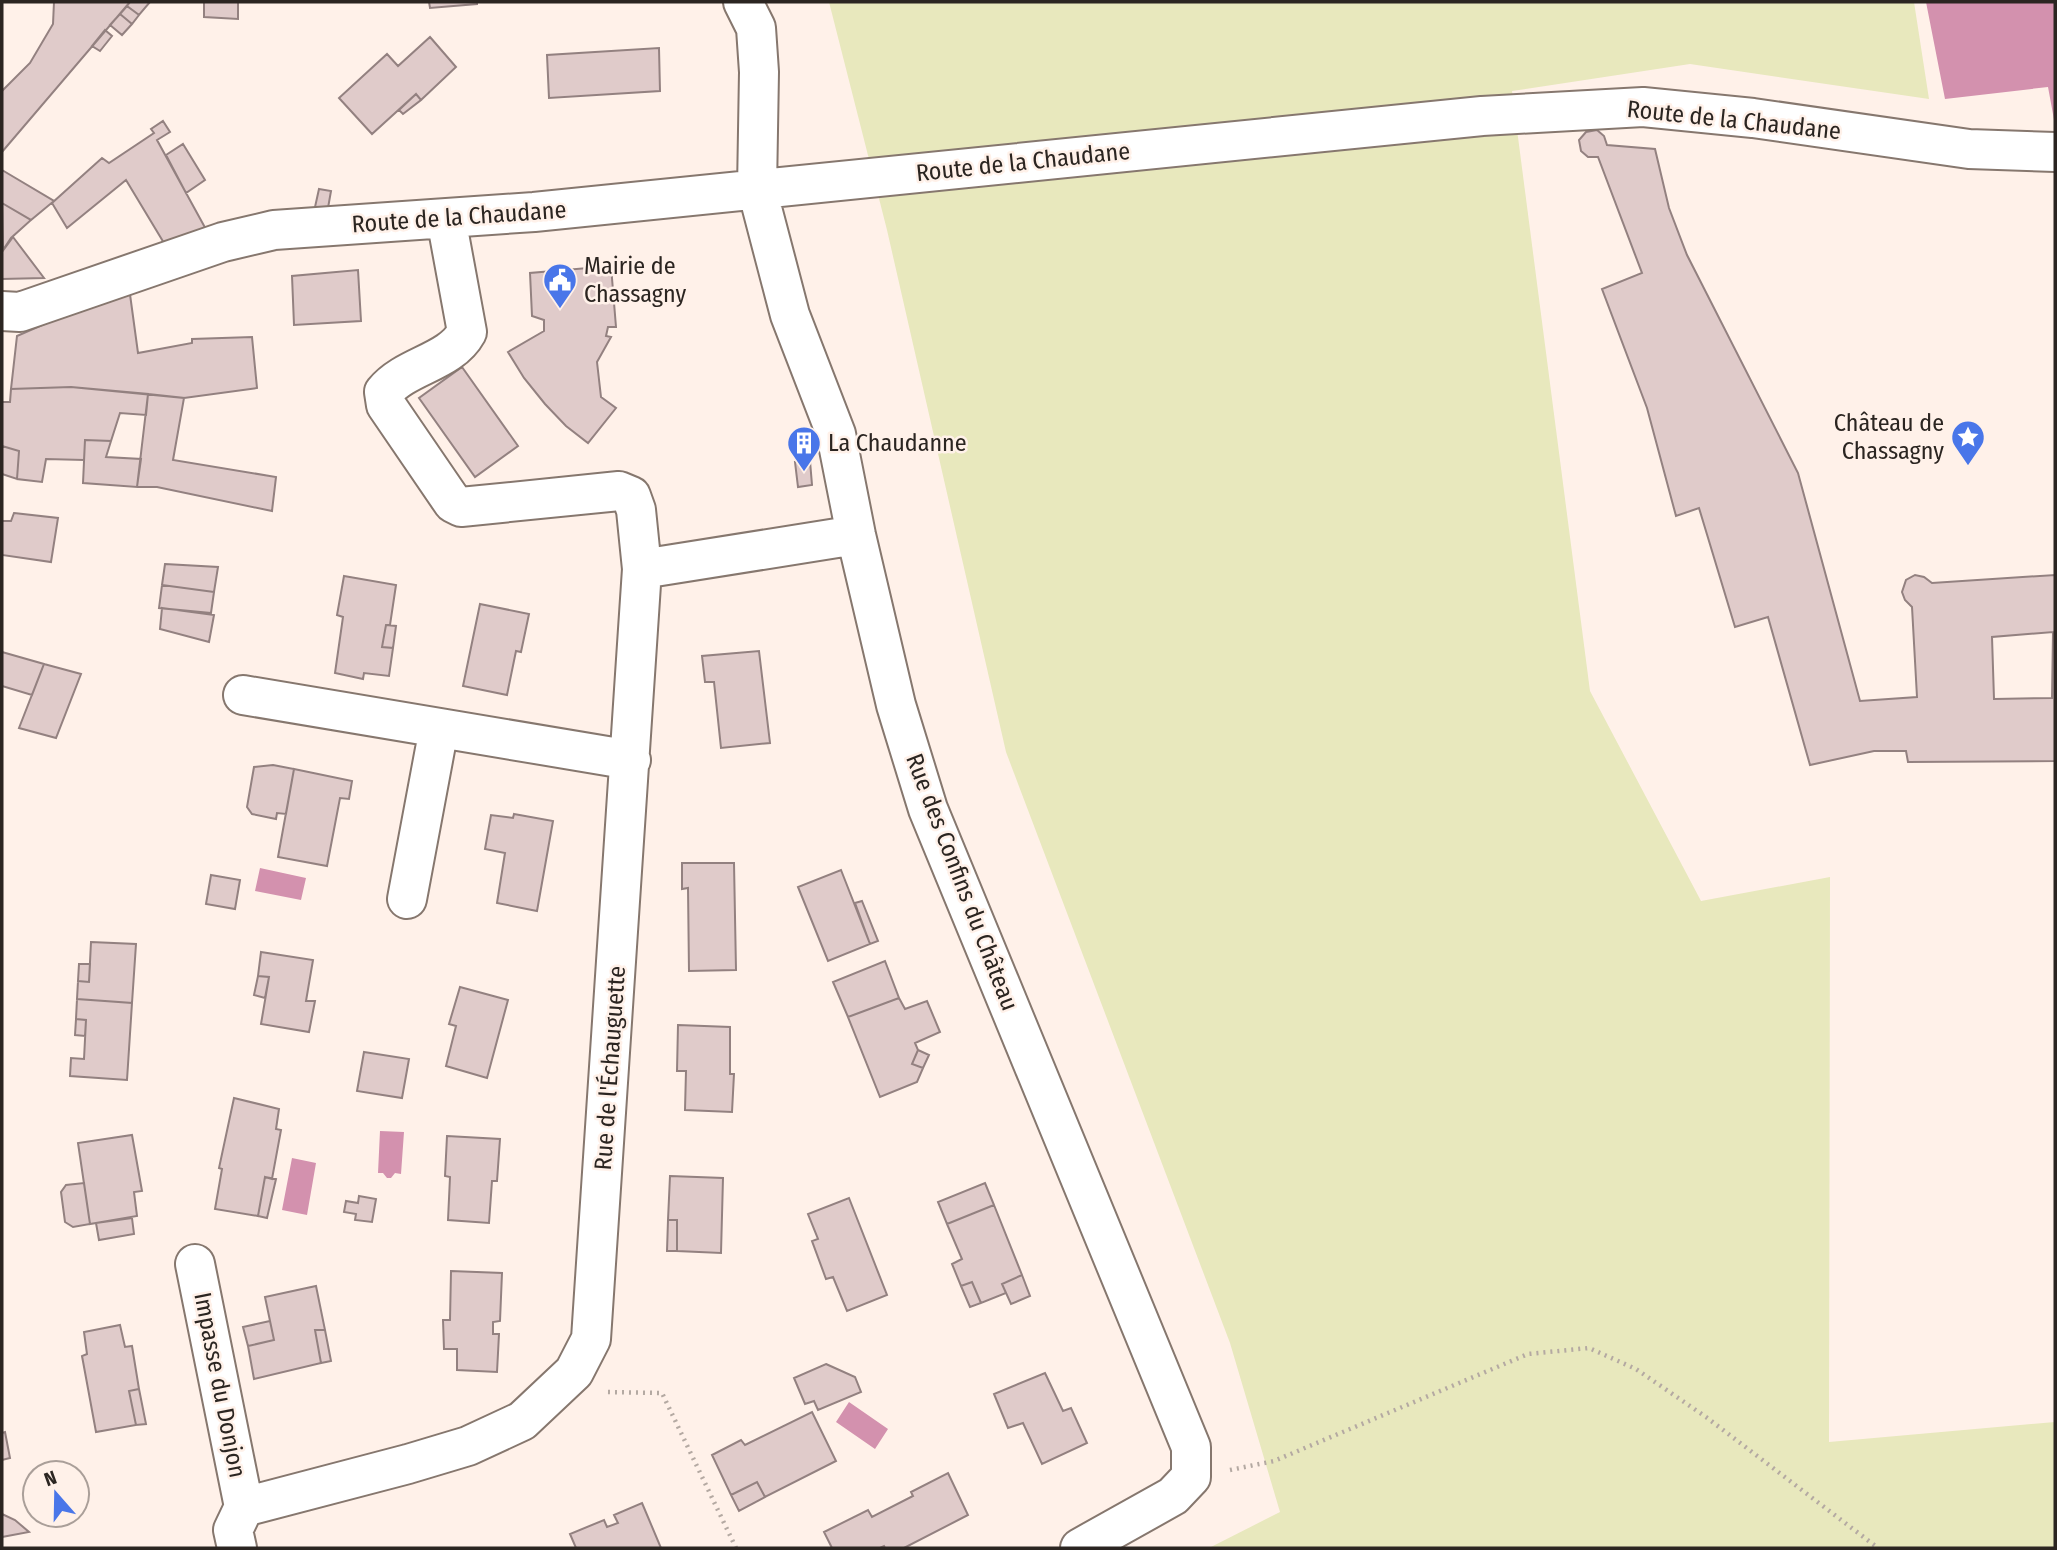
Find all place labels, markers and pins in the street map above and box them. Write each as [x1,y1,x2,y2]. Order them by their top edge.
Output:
place label: Mairie de Chassagny [584,252,687,308]
public building icon: Mairie de Chassagny [541,261,579,310]
place label: Château de Chassagny [1834,409,1944,465]
place icon: Château de Chassagny [1949,418,1987,467]
building icon: La Chaudanne [785,424,823,473]
place label: La Chaudanne [828,429,967,457]

